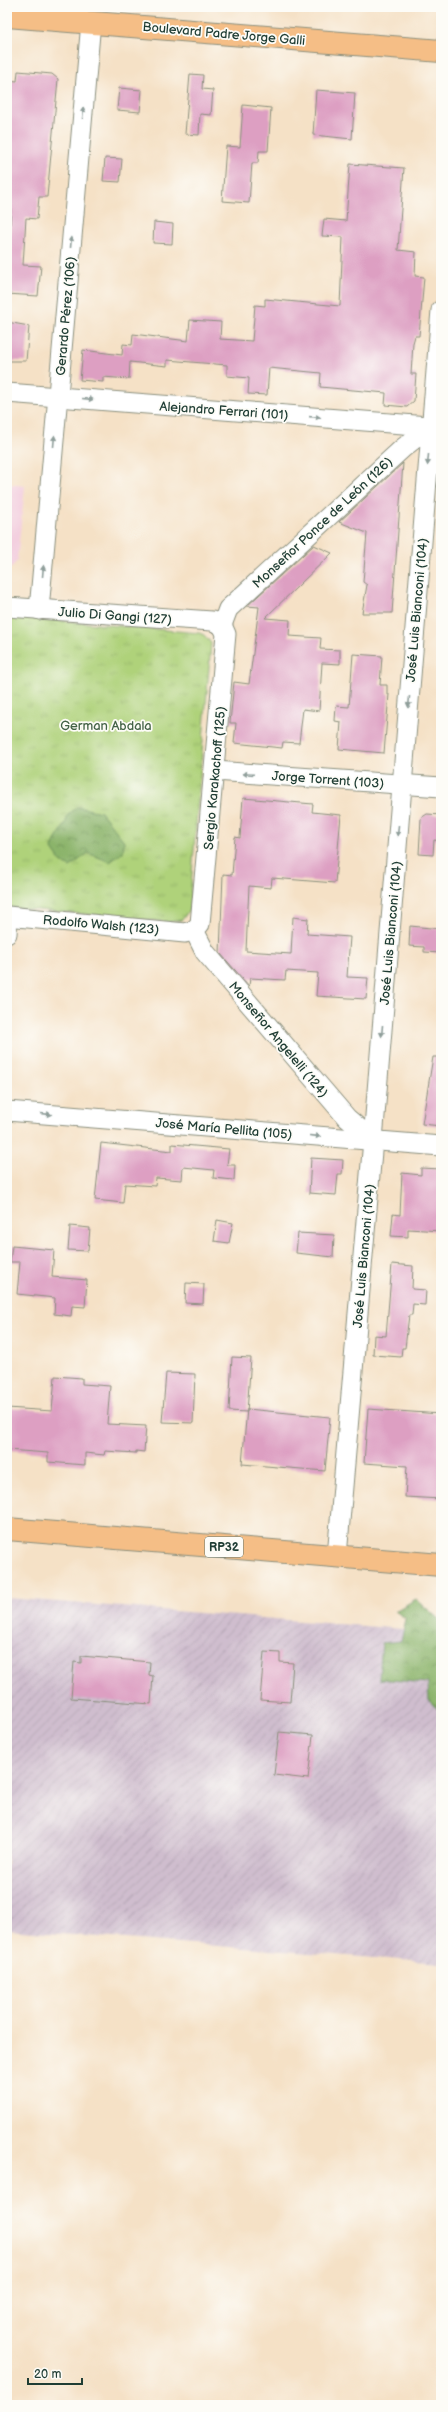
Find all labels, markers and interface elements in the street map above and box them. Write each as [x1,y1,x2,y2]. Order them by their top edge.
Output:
street label: Boulevard Padre Jorge Galli [142,19,306,49]
one-way arrow [79,107,86,119]
one-way arrow [68,236,75,248]
street label: Gerardo Pérez (106) [53,256,79,376]
one-way arrow [82,396,94,403]
street label: Alejandro Ferrari (101) [159,399,289,423]
one-way arrow [309,414,321,421]
one-way arrow [50,435,57,447]
street label: Monseñor Ponce de León (126) [249,454,396,592]
one-way arrow [425,454,432,466]
street label: José Luis Bianconi (104) [403,537,431,683]
one-way arrow [39,565,46,577]
street label: Julio Di Gangi (127) [58,604,172,628]
one-way arrow [405,696,412,708]
street label: Sergio Karakachoff (125) [201,705,229,851]
park label: German Abdala [60,718,152,734]
street label: Jorge Torrent (103) [271,768,385,792]
one-way arrow [242,770,254,777]
one-way arrow [395,825,402,837]
street label: José Luis Bianconi (104) [377,860,405,1006]
street label: Rodolfo Walsh (123) [42,912,160,938]
street label: Monseñor Angelelli (124) [225,978,332,1101]
one-way arrow [379,1025,386,1037]
one-way arrow [40,1111,52,1118]
street label: José María Pellita (105) [155,1115,293,1143]
one-way arrow [309,1132,321,1139]
street label: José Luis Bianconi (104) [350,1183,378,1329]
road number: RP32 [205,1537,243,1557]
scale bar [28,2360,82,2386]
text: 20 m [34,2367,61,2382]

